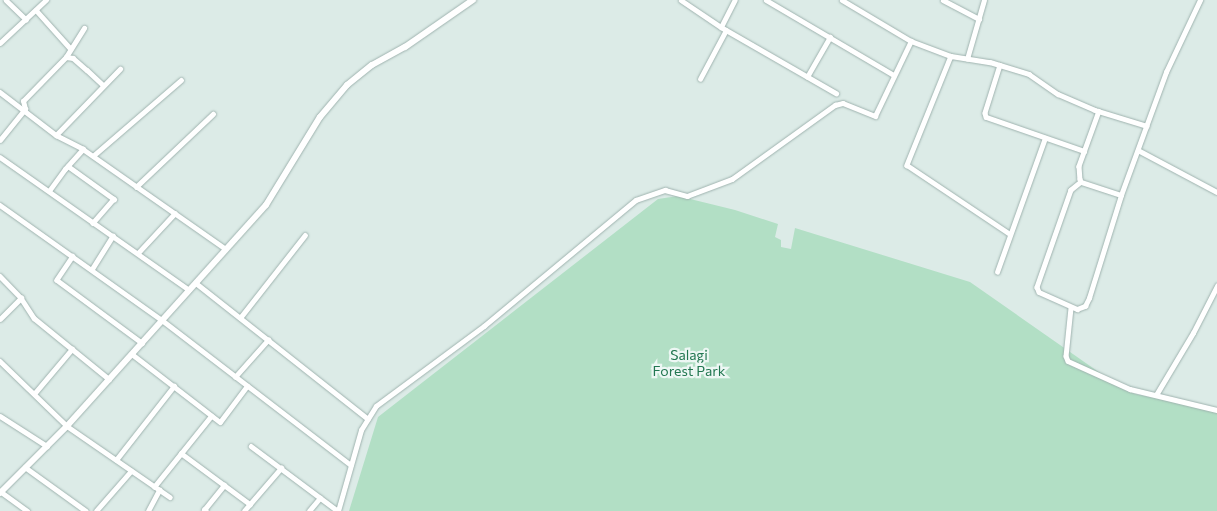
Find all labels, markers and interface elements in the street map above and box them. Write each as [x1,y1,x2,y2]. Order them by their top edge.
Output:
park label: Salagi Forest Park [653,347,725,380]

